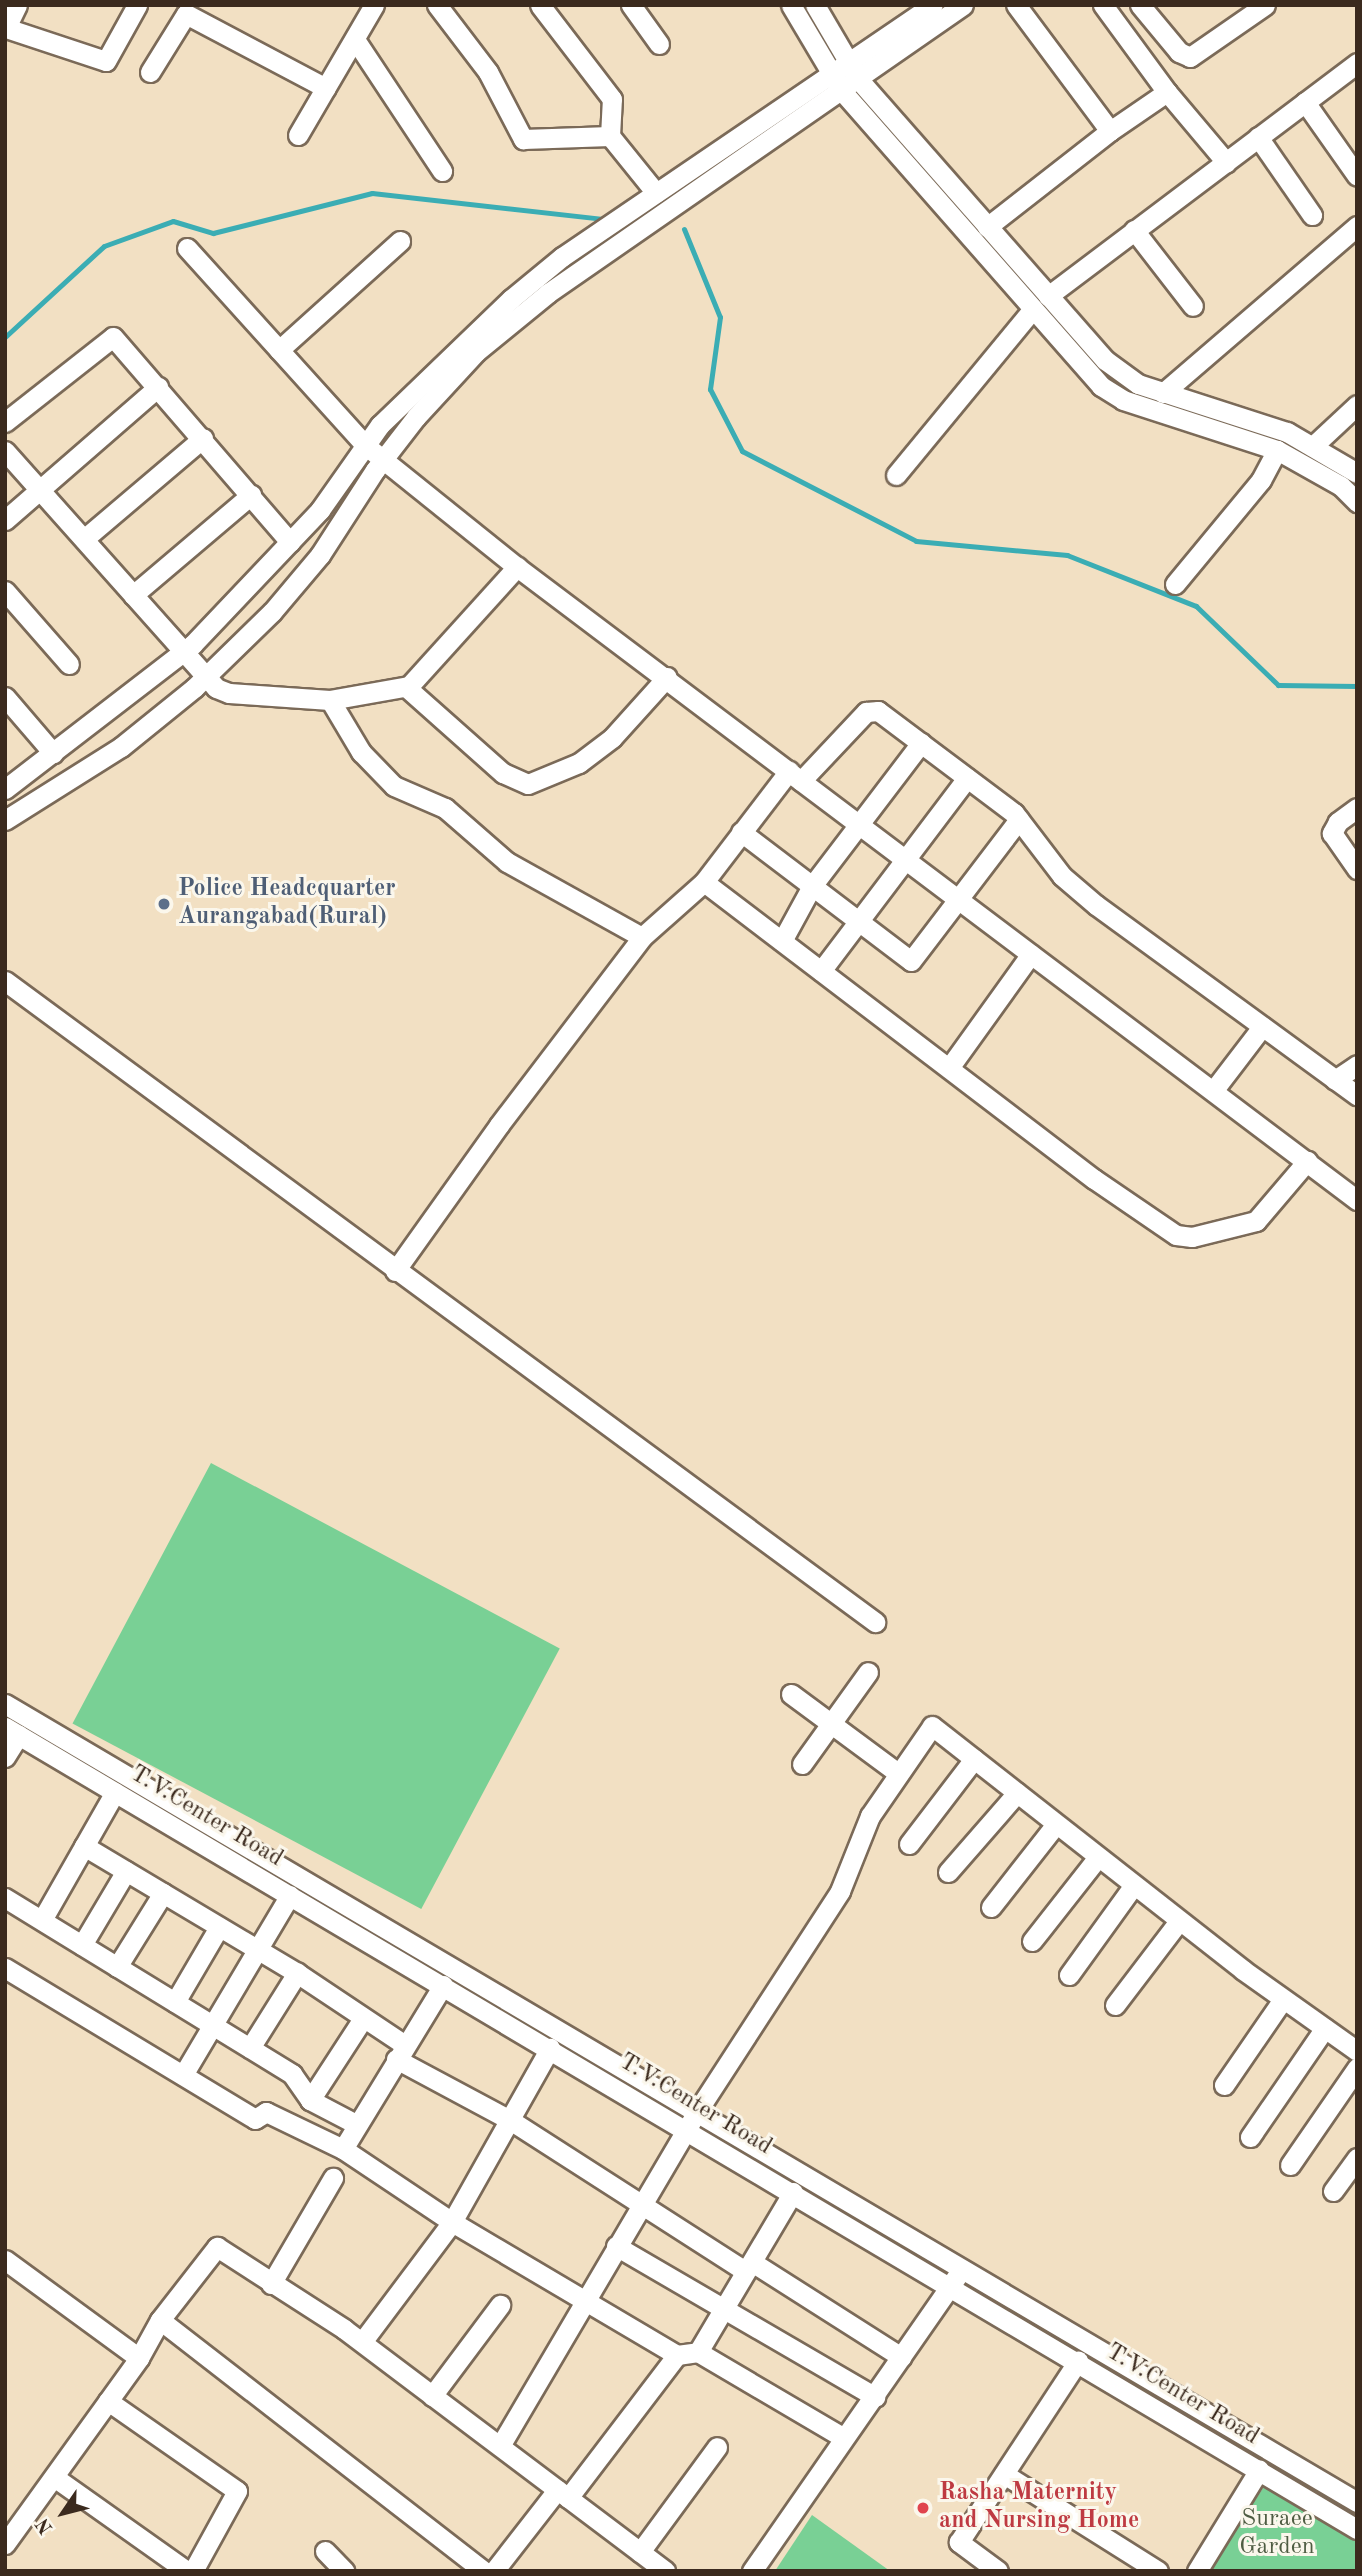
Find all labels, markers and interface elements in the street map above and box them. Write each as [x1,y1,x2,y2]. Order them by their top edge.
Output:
place label: Police Headcquarter Aurangabad(Rural) [178,876,396,932]
marker: Police Headcquarter Aurangabad(Rural) [156,896,172,912]
street label: T.V.Center Road [124,1760,288,1874]
street label: T.V.Center Road [613,2048,777,2162]
street label: T.V.Center Road [1100,2338,1264,2452]
north arrow [28,2478,98,2548]
place label: Rasha Maternity and Nursing Home [939,2480,1139,2536]
marker: Rasha Maternity and Nursing Home [913,2498,933,2518]
park label: Suraee Garden [1239,2506,1315,2562]
text: N [33,2514,57,2537]

